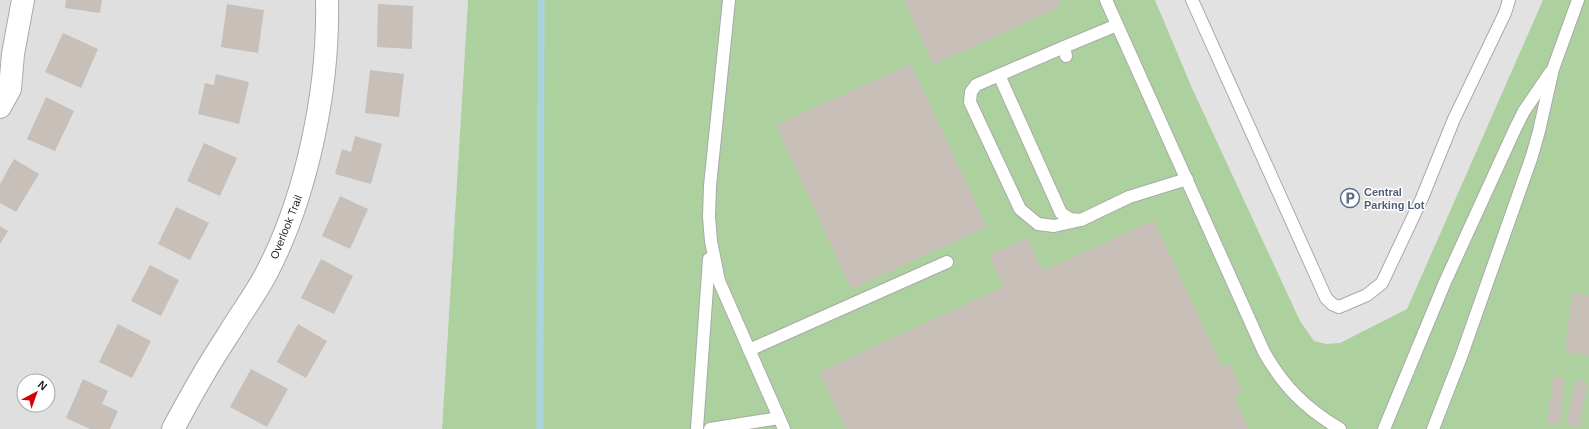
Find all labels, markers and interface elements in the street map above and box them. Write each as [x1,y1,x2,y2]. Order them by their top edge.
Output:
place label: Central Parking Lot [1364,186,1425,211]
parking icon: Central Parking Lot [1339,187,1361,209]
street label: Overlook Trail [268,193,304,261]
north arrow [16,373,56,413]
text: N [36,378,50,393]

